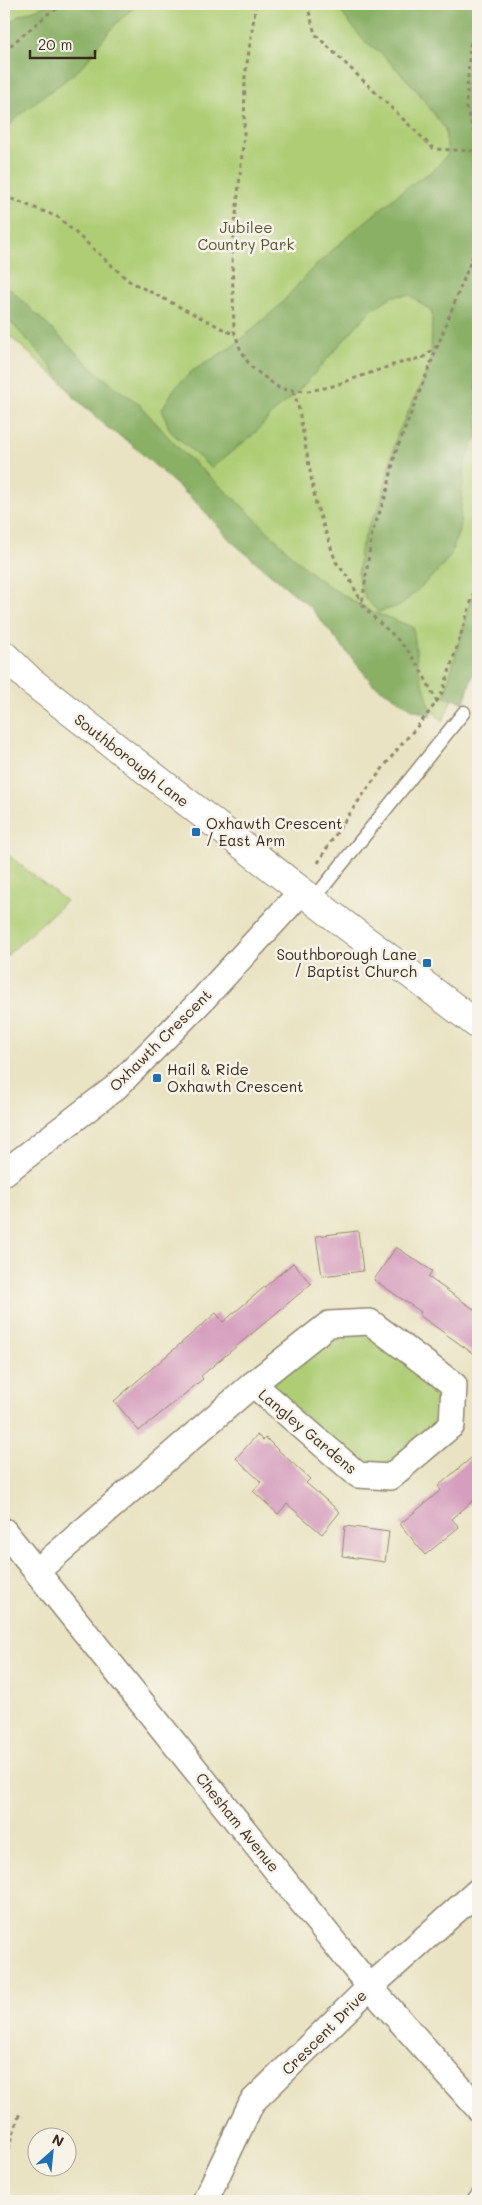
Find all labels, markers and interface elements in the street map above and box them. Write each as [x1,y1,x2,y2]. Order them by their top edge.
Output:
scale bar [30,28,95,60]
text: 20 m [38,34,72,54]
park label: Jubilee Country Park [198,217,294,254]
street label: Southborough Lane [70,709,194,811]
place label: Oxhawth Crescent / East Arm [206,813,343,850]
marker: Oxhawth Crescent / East Arm [190,826,202,838]
place label: Southborough Lane / Baptist Church [277,944,417,981]
marker: Southborough Lane / Baptist Church [421,957,433,969]
street label: Oxhawth Crescent [105,985,215,1095]
place label: Hail & Ride Oxhawth Crescent [167,1059,304,1096]
marker: Hail & Ride Oxhawth Crescent [151,1072,163,1084]
street label: Langley Gardens [255,1384,361,1478]
street label: Chesham Avenue [192,1768,284,1876]
street label: Crescent Drive [277,1985,371,2079]
north arrow [28,2128,78,2178]
text: N [49,2129,67,2151]

